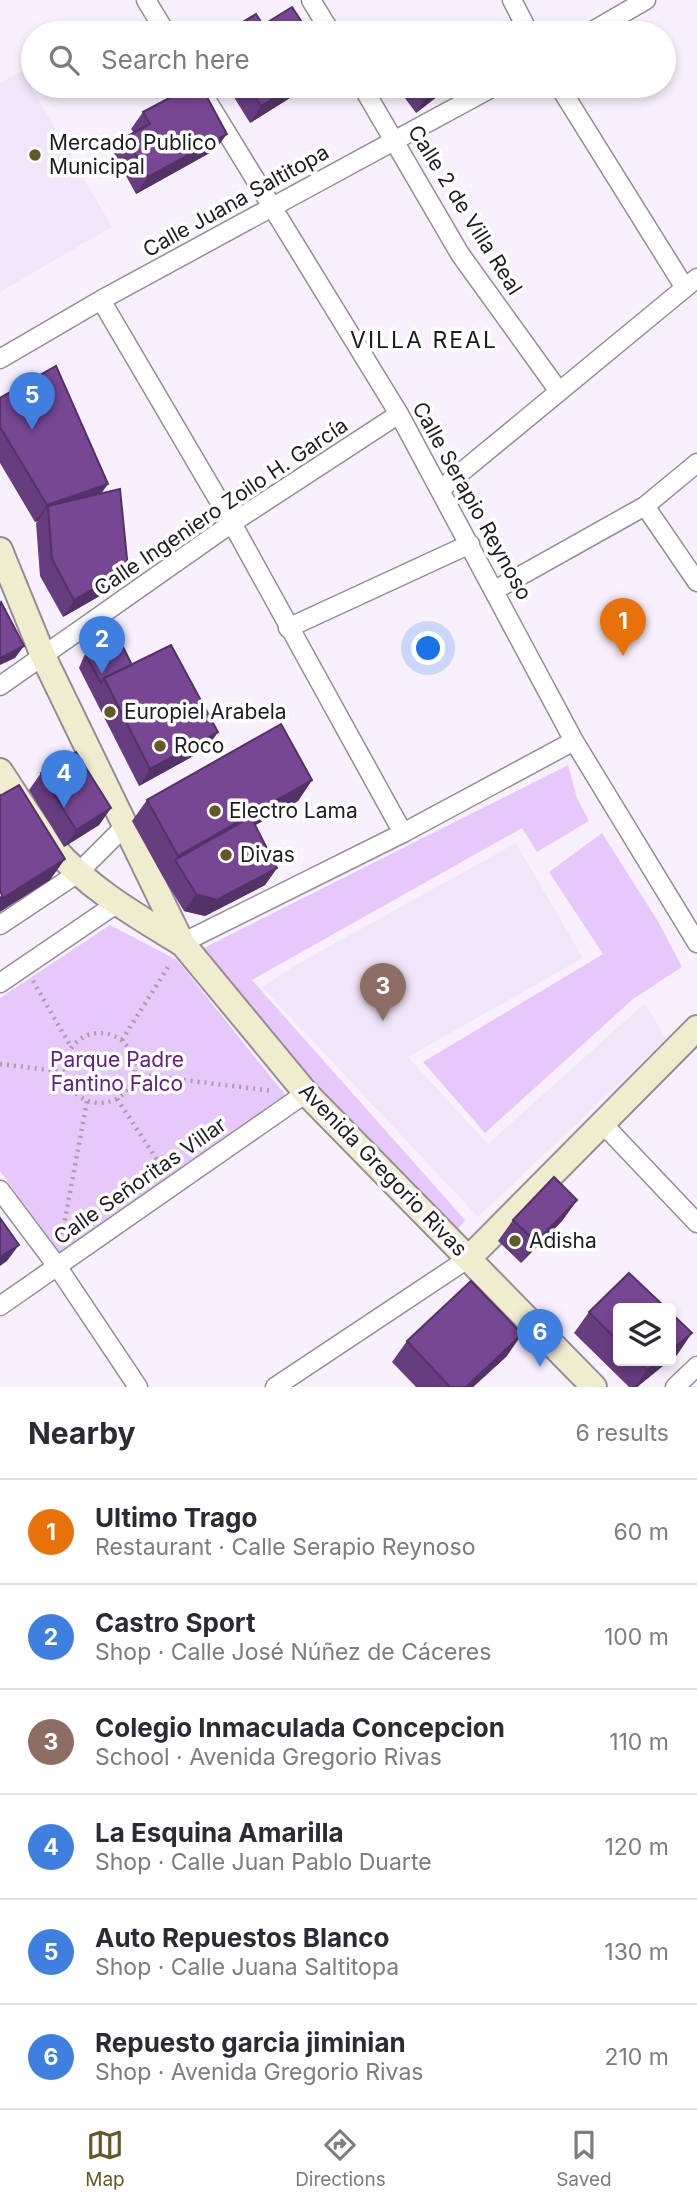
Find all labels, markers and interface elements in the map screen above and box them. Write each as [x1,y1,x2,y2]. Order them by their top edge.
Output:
search box [21,21,676,98]
icon: search [45,41,83,79]
text: Search here [101,44,250,75]
street label: Calle 2 de Villa Real [403,120,528,299]
place label: Mercado Publico Municipal [49,130,217,179]
street label: Calle Juana Saltitopa [139,139,333,262]
marker: Mercado Publico Municipal [27,147,43,163]
district label: VILLA REAL [350,326,498,354]
pin: 5 [9,372,55,430]
street label: Calle Serapio Reynoso [407,397,537,604]
street label: Calle Ingeniero Zoilo H. García [89,412,352,601]
pin: 1 [600,598,646,656]
pin: 2 [79,616,125,674]
your location [411,631,445,665]
place label: Europiel Arabela [124,699,287,724]
marker: Europiel Arabela [102,704,118,720]
place label: Roco [174,733,224,758]
marker: Roco [152,738,168,754]
pin: 4 [41,750,87,808]
place label: Electro Lama [229,798,358,823]
marker: Electro Lama [207,803,223,819]
place label: Divas [240,842,295,867]
marker: Divas [218,847,234,863]
pin: 3 [360,963,406,1021]
park label: Parque Padre Fantino Falco [50,1047,184,1096]
street label: Avenida Gregorio Rivas [294,1078,472,1261]
street label: Calle Señoritas Villar [49,1112,231,1250]
place label: Adisha [529,1228,597,1253]
marker: Adisha [507,1233,523,1249]
map controls [613,1303,676,1366]
button: layers [613,1303,676,1366]
pin: 6 [517,1309,563,1367]
text: Nearby [28,1415,136,1451]
text: 6 results [575,1419,669,1447]
text: Ultimo Trago [95,1502,257,1533]
text: 1 [46,1518,56,1546]
text: 60 m [614,1518,669,1546]
text: Restaurant · Calle Serapio Reynoso [95,1533,475,1561]
text: Castro Sport [95,1607,255,1638]
text: 2 [44,1623,58,1651]
text: 100 m [604,1623,669,1651]
text: Shop · Calle José Núñez de Cáceres [95,1638,491,1666]
text: Colegio Inmaculada Concepcion [95,1712,505,1743]
text: 3 [44,1728,58,1756]
text: 110 m [609,1728,669,1756]
text: School · Avenida Gregorio Rivas [95,1743,442,1771]
text: La Esquina Amarilla [95,1817,344,1848]
text: 4 [43,1833,59,1861]
text: 120 m [604,1833,669,1861]
text: Shop · Calle Juan Pablo Duarte [95,1848,432,1876]
text: Auto Repuestos Blanco [95,1922,390,1953]
text: 5 [44,1938,58,1966]
text: 130 m [604,1938,669,1966]
text: Shop · Calle Juana Saltitopa [95,1953,399,1981]
text: Repuesto garcia jiminian [95,2027,406,2058]
text: 6 [44,2043,58,2071]
text: 210 m [604,2043,669,2071]
text: Shop · Avenida Gregorio Rivas [95,2058,423,2086]
tab: Map [85,2126,125,2191]
tab: Directions [295,2126,386,2191]
tab: Saved [556,2126,612,2191]

